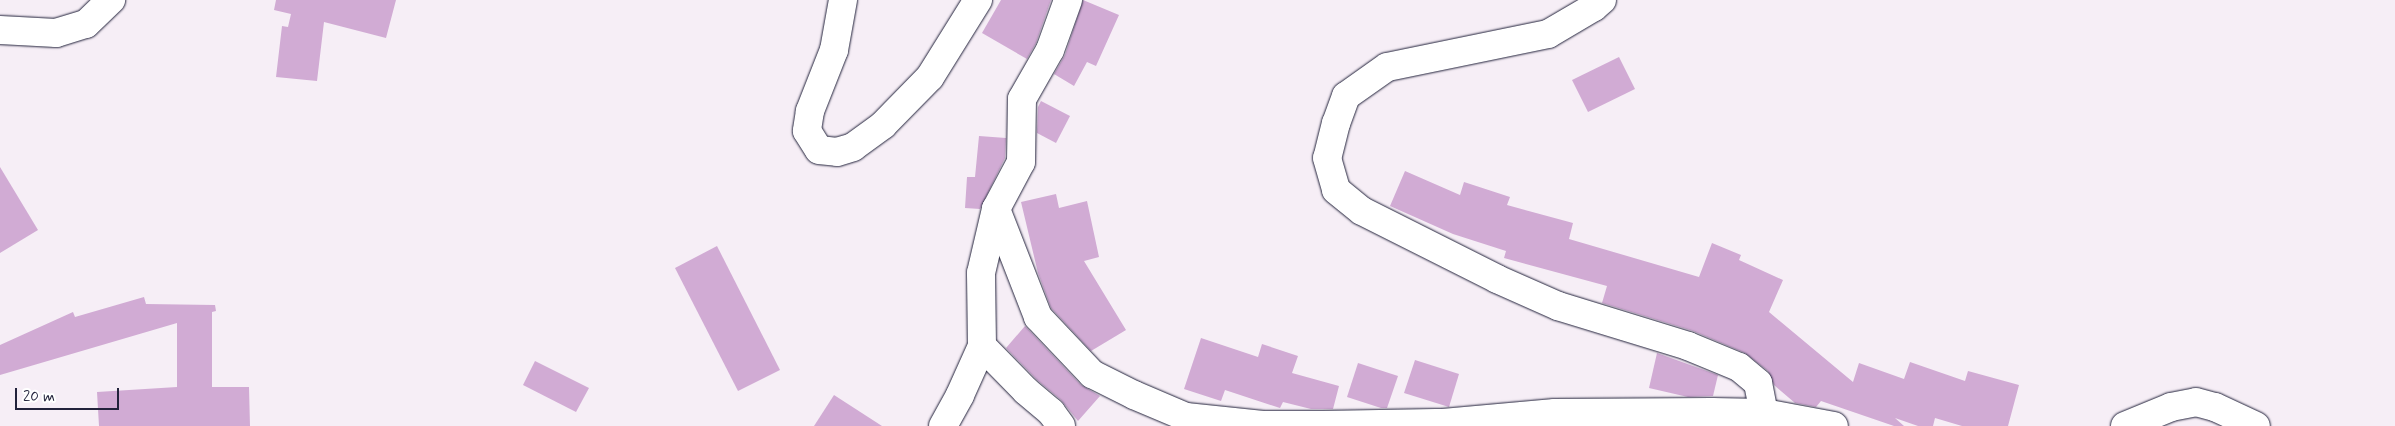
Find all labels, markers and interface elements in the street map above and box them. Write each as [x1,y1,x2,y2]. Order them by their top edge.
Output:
scale bar [18,378,121,410]
text: 20 m [23,387,55,407]

